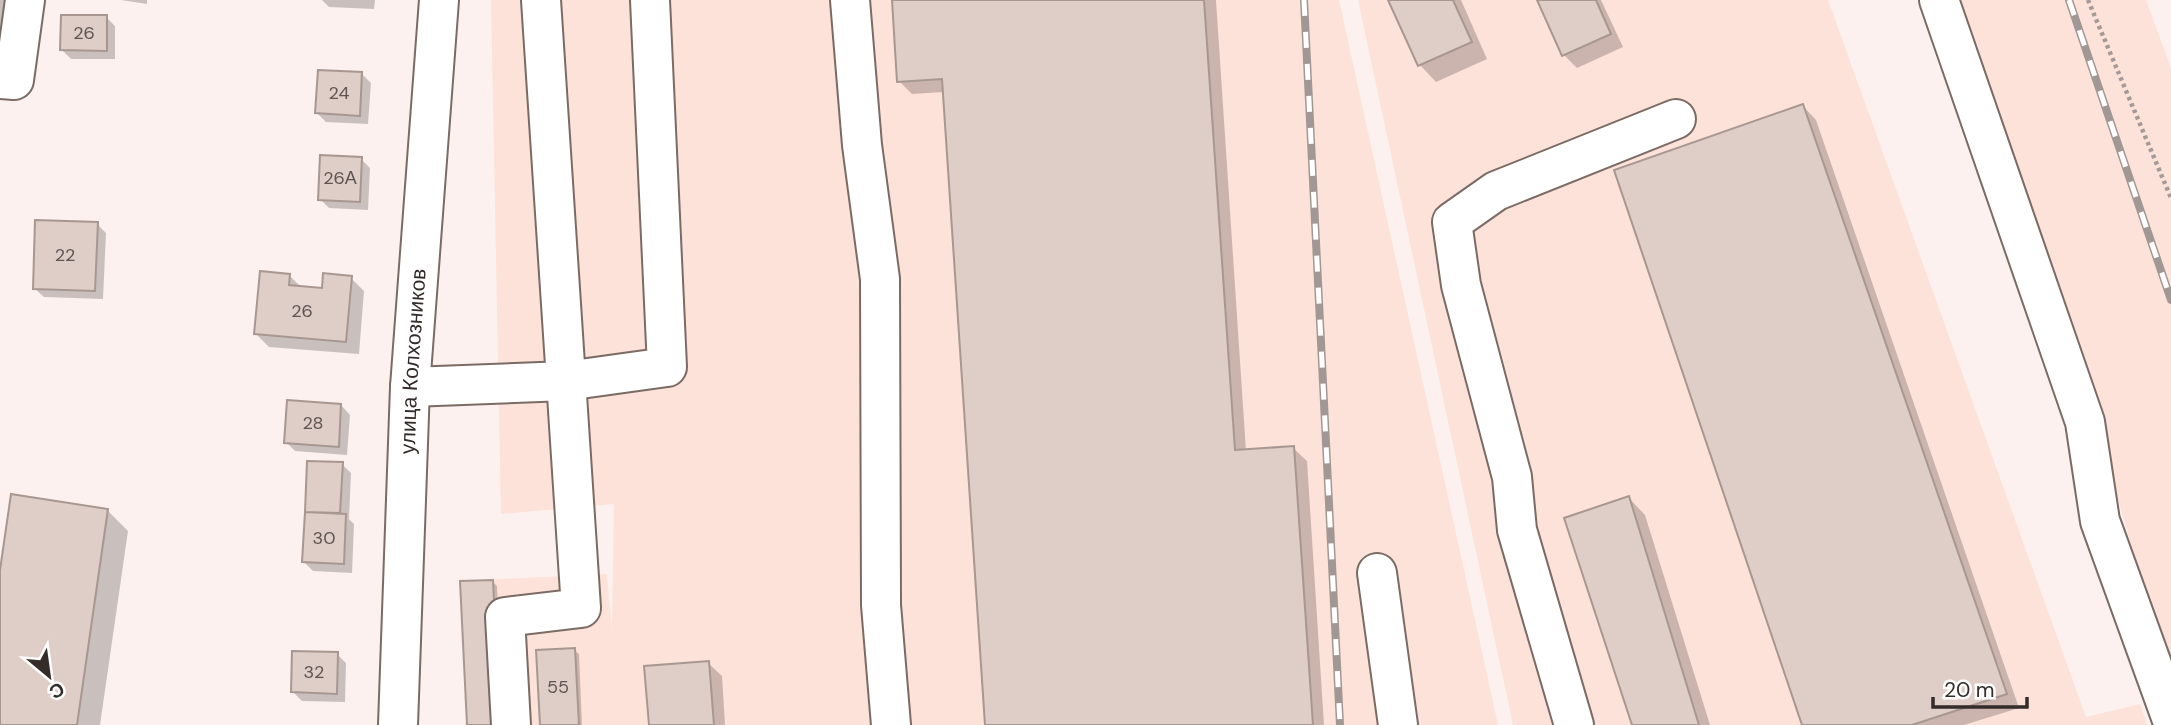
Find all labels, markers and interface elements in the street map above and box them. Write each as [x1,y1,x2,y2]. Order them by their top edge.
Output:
house number: 26 [73,21,95,45]
house number: 24 [329,81,350,105]
house number: 26А [323,166,357,190]
house number: 22 [55,243,75,267]
street label: улица Колхозников [394,267,433,455]
house number: 26 [291,299,313,323]
house number: 28 [302,411,324,435]
house number: 30 [313,526,335,550]
north arrow [14,641,84,711]
house number: 32 [303,660,325,684]
scale bar [1933,666,2028,710]
house number: 55 [547,675,569,699]
text: С [45,676,69,705]
text: 20 m [1944,676,1995,704]

